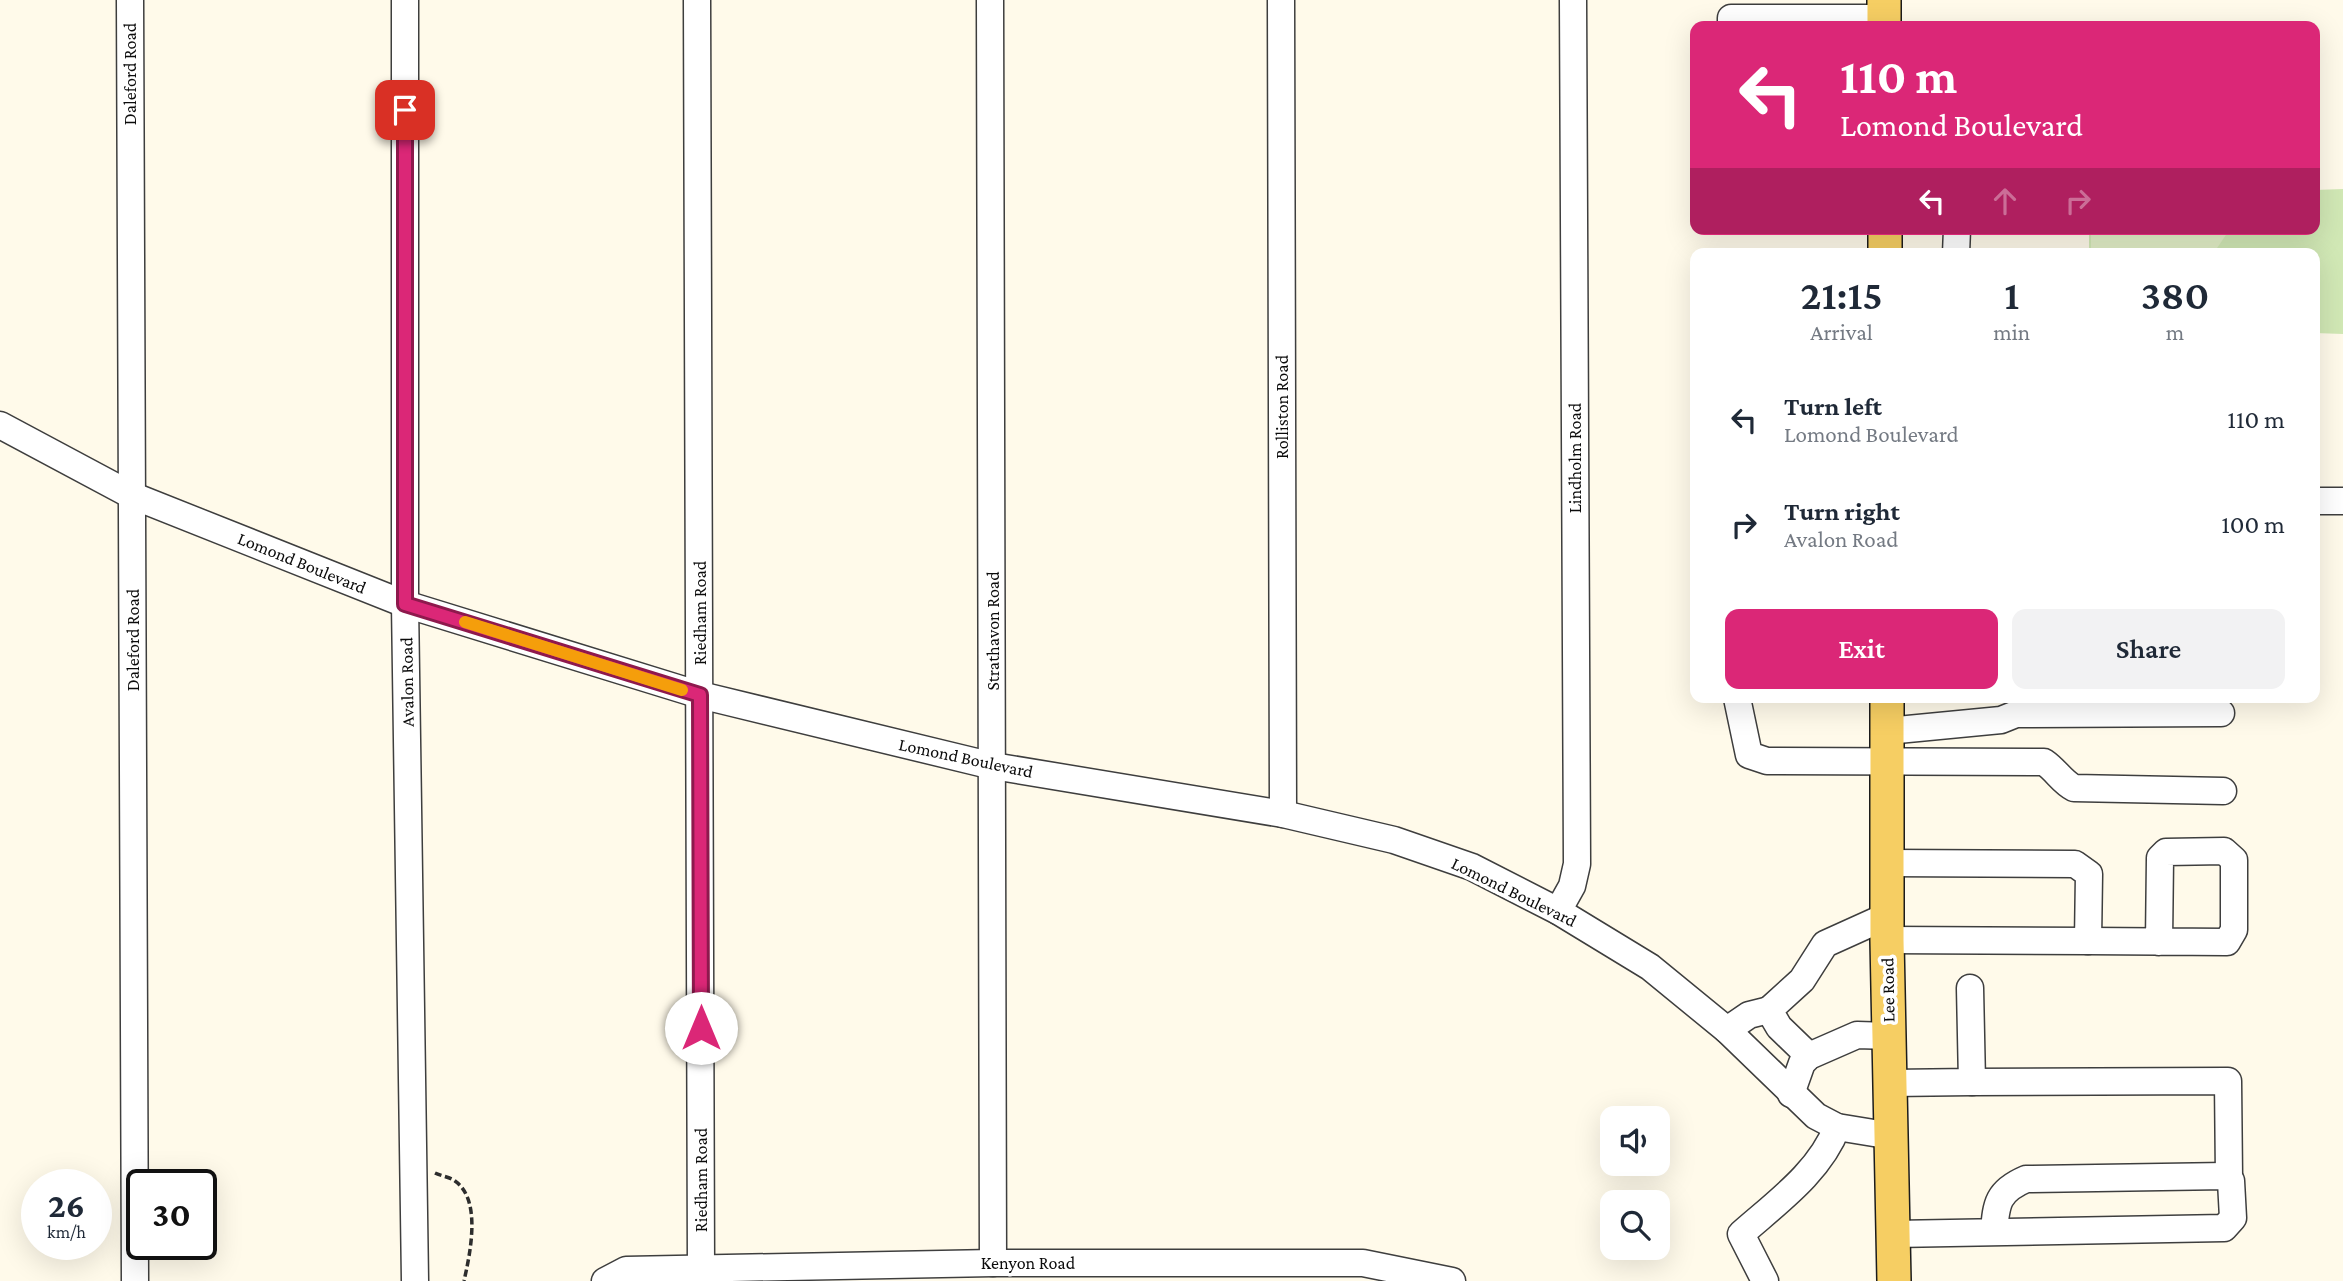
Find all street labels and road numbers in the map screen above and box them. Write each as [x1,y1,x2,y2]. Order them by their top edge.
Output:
street label: Daleford Road [120,22,140,125]
street label: Rolliston Road [1272,354,1292,459]
street label: Lindholm Road [1565,402,1585,513]
street label: Lomond Boulevard [235,528,370,598]
street label: Riedham Road [690,560,710,665]
street label: Strathavon Road [983,571,1003,691]
street label: Daleford Road [123,588,143,691]
street label: Avalon Road [396,637,418,727]
street label: Lomond Boulevard [897,734,1035,782]
street label: Lomond Boulevard [1448,853,1580,931]
street label: Lee Road [1877,957,1899,1023]
street label: Riedham Road [691,1127,711,1232]
street label: Kenyon Road [981,1253,1076,1273]

